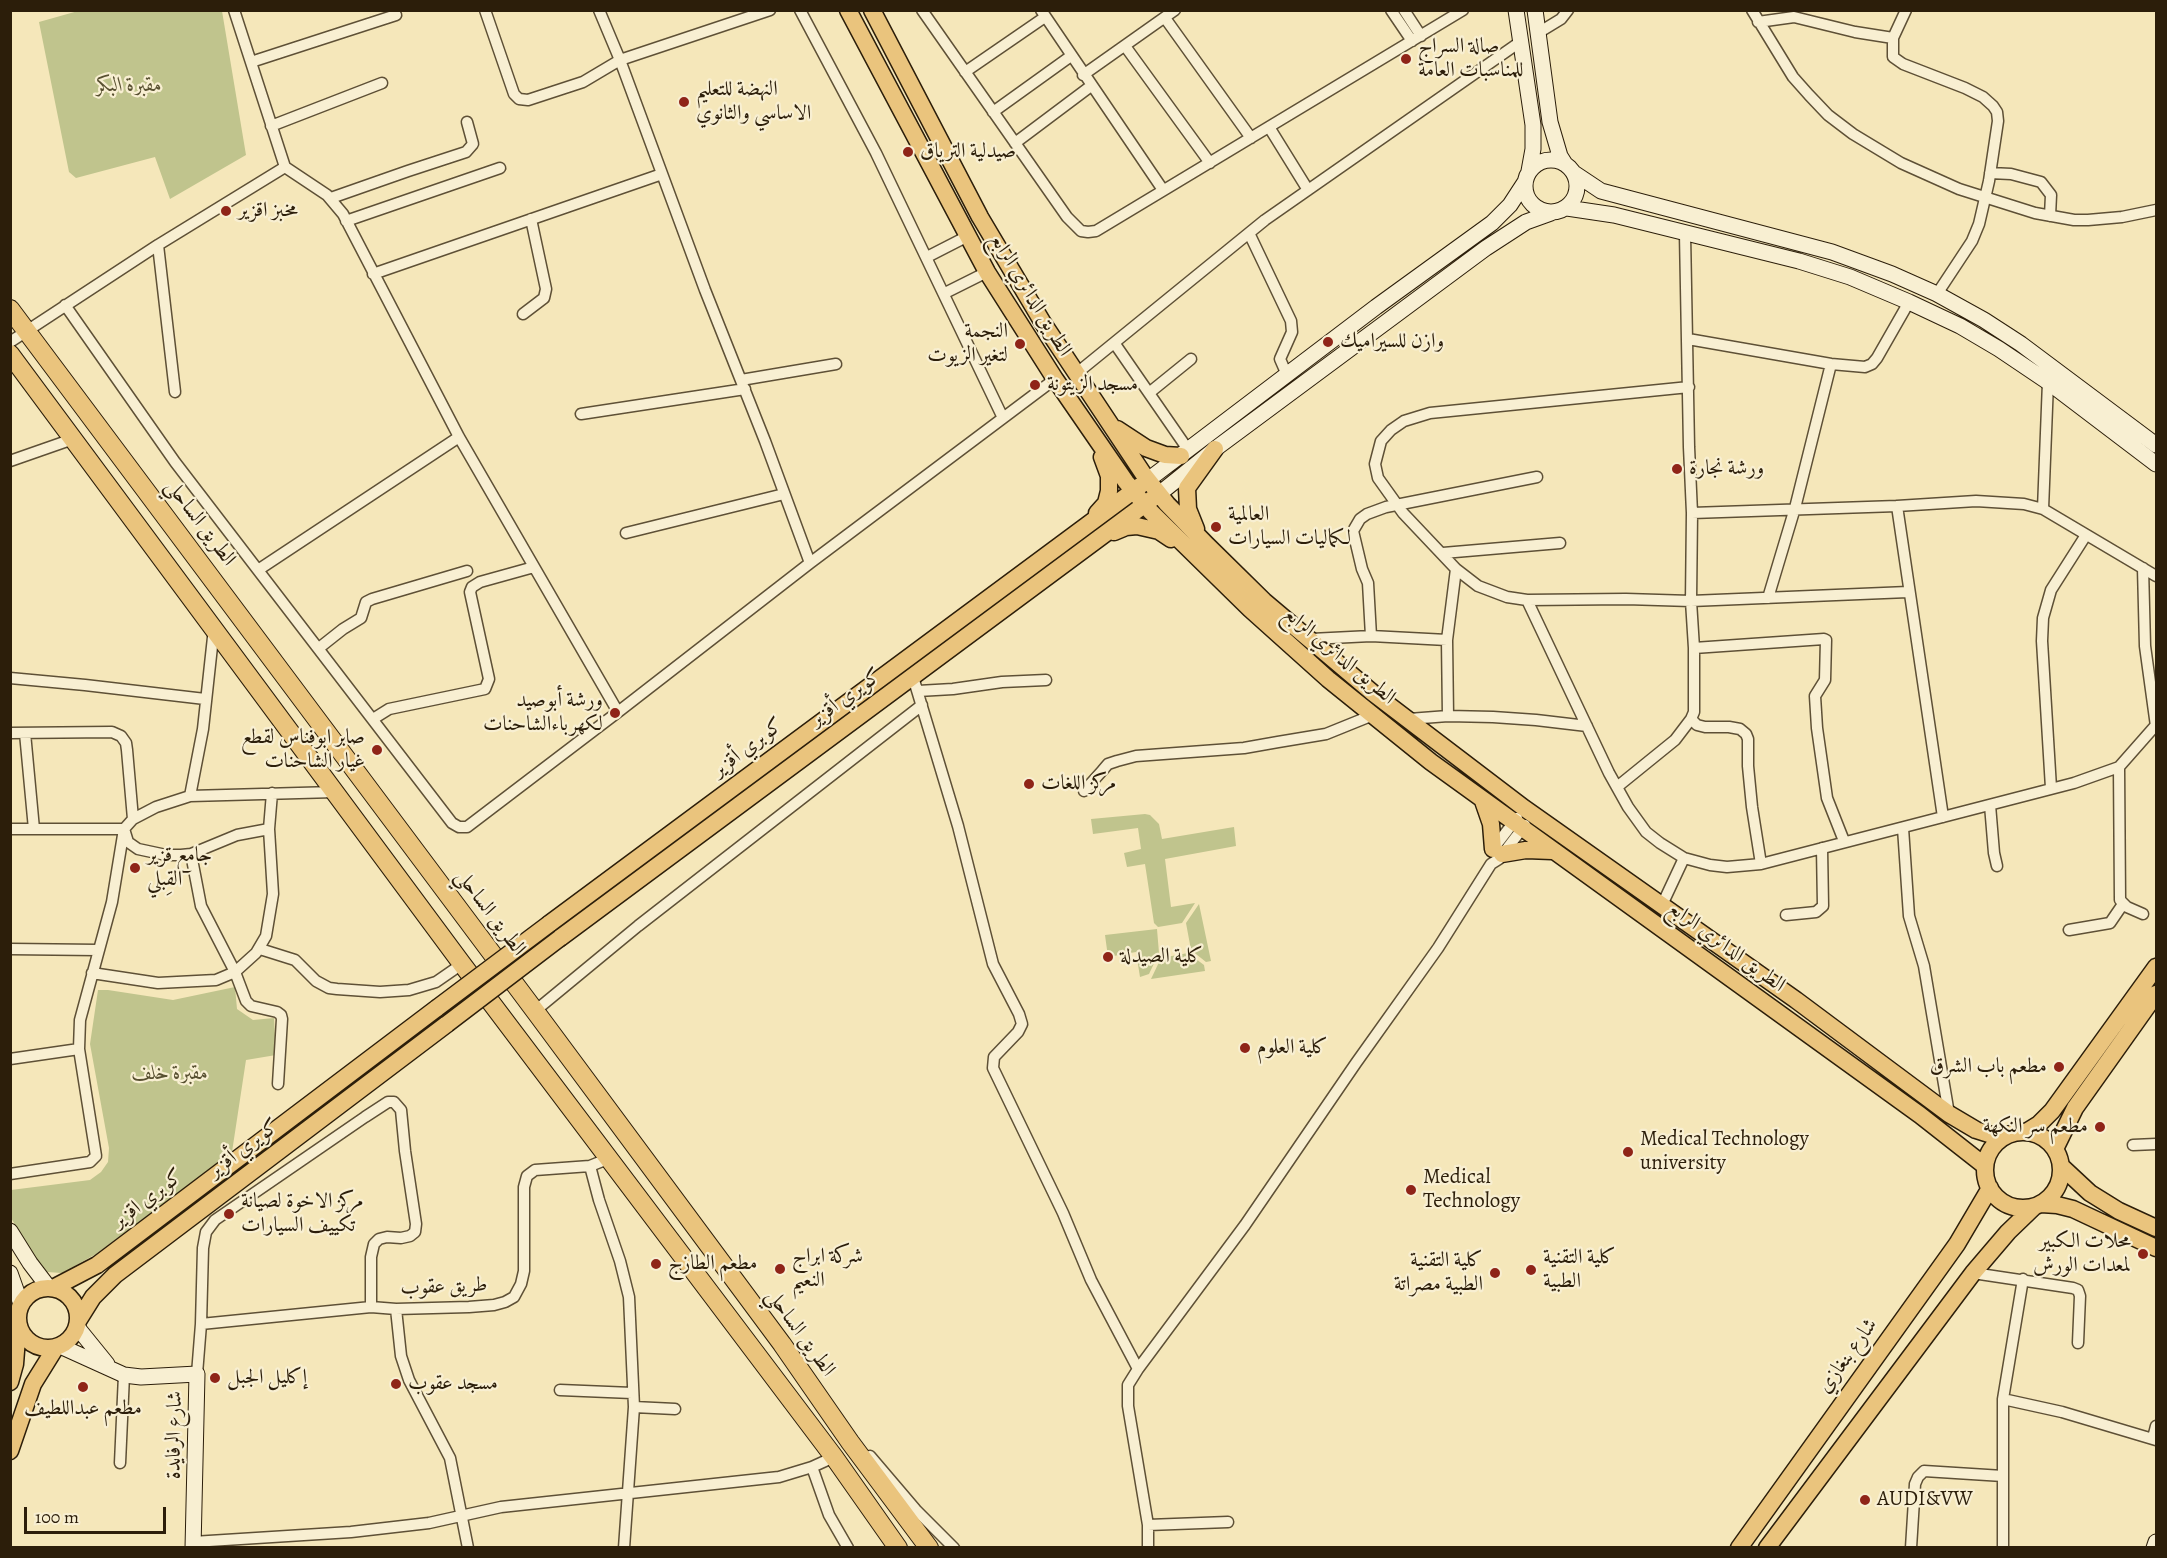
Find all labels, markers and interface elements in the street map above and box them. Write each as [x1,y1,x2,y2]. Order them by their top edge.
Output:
place label: صالة السراج للمناسبات العامة [1418,34,1524,84]
marker: صالة السراج للمناسبات العامة [1399,52,1413,66]
park label: مقبرة البكر [96,73,162,99]
place label: النهضة للتعليم الاساسي والثانوي [696,77,811,127]
marker: النهضة للتعليم الاساسي والثانوي [677,95,691,109]
place label: صيدلية الترياق [920,139,1016,165]
marker: صيدلية الترياق [901,145,915,159]
place label: مخبز اقزير [238,198,298,224]
marker: مخبز اقزير [219,204,233,218]
street label: الطريق الدائري الرابع [983,229,1077,361]
place label: النجمة لتغير الزيوت [927,319,1008,369]
place label: وازن للسيراميك [1340,329,1444,355]
marker: وازن للسيراميك [1321,335,1335,349]
marker: النجمة لتغير الزيوت [1013,337,1027,351]
place label: مسجد الزيتونة [1047,372,1138,398]
marker: مسجد الزيتونة [1028,378,1042,392]
place label: ورشة نجارة [1689,456,1764,482]
marker: ورشة نجارة [1670,462,1684,476]
street label: الطريق الساحلي [159,475,241,571]
place label: العالمية لكماليات السيارات [1228,502,1351,552]
marker: العالمية لكماليات السيارات [1209,520,1223,534]
street label: الطريق الدائري الرابع [1277,602,1401,710]
street label: كويري أقزير [805,663,887,733]
place label: ورشة أبوصيد لكهرباءالشاحنات [483,688,603,738]
marker: ورشة أبوصيد لكهرباءالشاحنات [608,706,622,720]
street label: كوبري أقزير [707,713,789,783]
place label: صابر ابوفناس لقطع غيار الشاحنات [241,725,365,775]
marker: صابر ابوفناس لقطع غيار الشاحنات [370,743,384,757]
place label: مركز اللغات [1041,771,1116,797]
marker: مركز اللغات [1022,777,1036,791]
place label: جامع قزير القِبلي [147,843,212,893]
marker: جامع قزير القِبلي [128,861,142,875]
street label: الطريق الساحلي [449,865,531,961]
street label: الطريق الدائري الرابع [1662,896,1790,998]
place label: كلية الصيدلة [1120,944,1203,970]
marker: كلية الصيدلة [1101,950,1115,964]
place label: كلية العلوم [1257,1035,1328,1061]
marker: كلية العلوم [1238,1041,1252,1055]
place label: مطعم باب الشرق [1930,1054,2047,1080]
marker: مطعم باب الشرق [2052,1060,2066,1074]
park label: مقبرة خلف [132,1061,208,1087]
street label: كويري أقزير [203,1114,285,1184]
place label: مطعم سر النكهة [1983,1114,2088,1140]
marker: مطعم سر النكهة [2093,1120,2107,1134]
place label: Medical Technology university [1640,1127,1809,1177]
marker: Medical Technology university [1621,1145,1635,1159]
street label: كوبري اقزير [107,1164,189,1234]
place label: Medical Technology [1423,1165,1520,1215]
marker: Medical Technology [1404,1183,1418,1197]
place label: مركز الاخوة لصيانة تكييف السيارات [241,1189,364,1239]
marker: مركز الاخوة لصيانة تكييف السيارات [222,1207,236,1221]
place label: محلات الكبير لمعدات الورش [2033,1229,2131,1279]
place label: شركة ابراج النعيم [792,1244,863,1294]
place label: كلية التقنية الطبية [1543,1245,1616,1295]
marker: محلات الكبير لمعدات الورش [2136,1247,2150,1261]
place label: كلية التقنية الطبية مصراتة [1394,1248,1483,1298]
place label: مطعم الطازج [668,1251,757,1277]
marker: مطعم الطازج [649,1257,663,1271]
marker: شركة ابراج النعيم [773,1262,787,1276]
marker: كلية التقنية الطبية [1524,1263,1538,1277]
marker: كلية التقنية الطبية مصراتة [1488,1266,1502,1280]
street label: طريق عقوب [400,1273,488,1301]
street label: الطريق الساحلي [760,1284,840,1382]
street label: شارع بنغازي [1812,1314,1884,1398]
place label: إكليل الجبل [227,1365,307,1391]
marker: إكليل الجبل [208,1371,222,1385]
place label: مسجد عقوب [408,1371,498,1397]
marker: مسجد عقوب [389,1377,403,1391]
marker: مطعم عبداللطيف [76,1380,90,1394]
street label: شارع الرفايدة [162,1391,188,1479]
place label: مطعم عبداللطيف [24,1396,142,1422]
place label: AUDI&VW [1877,1487,1973,1513]
marker: AUDI&VW [1858,1493,1872,1507]
scale bar [27,1495,170,1533]
text: 100 m [35,1505,79,1529]

